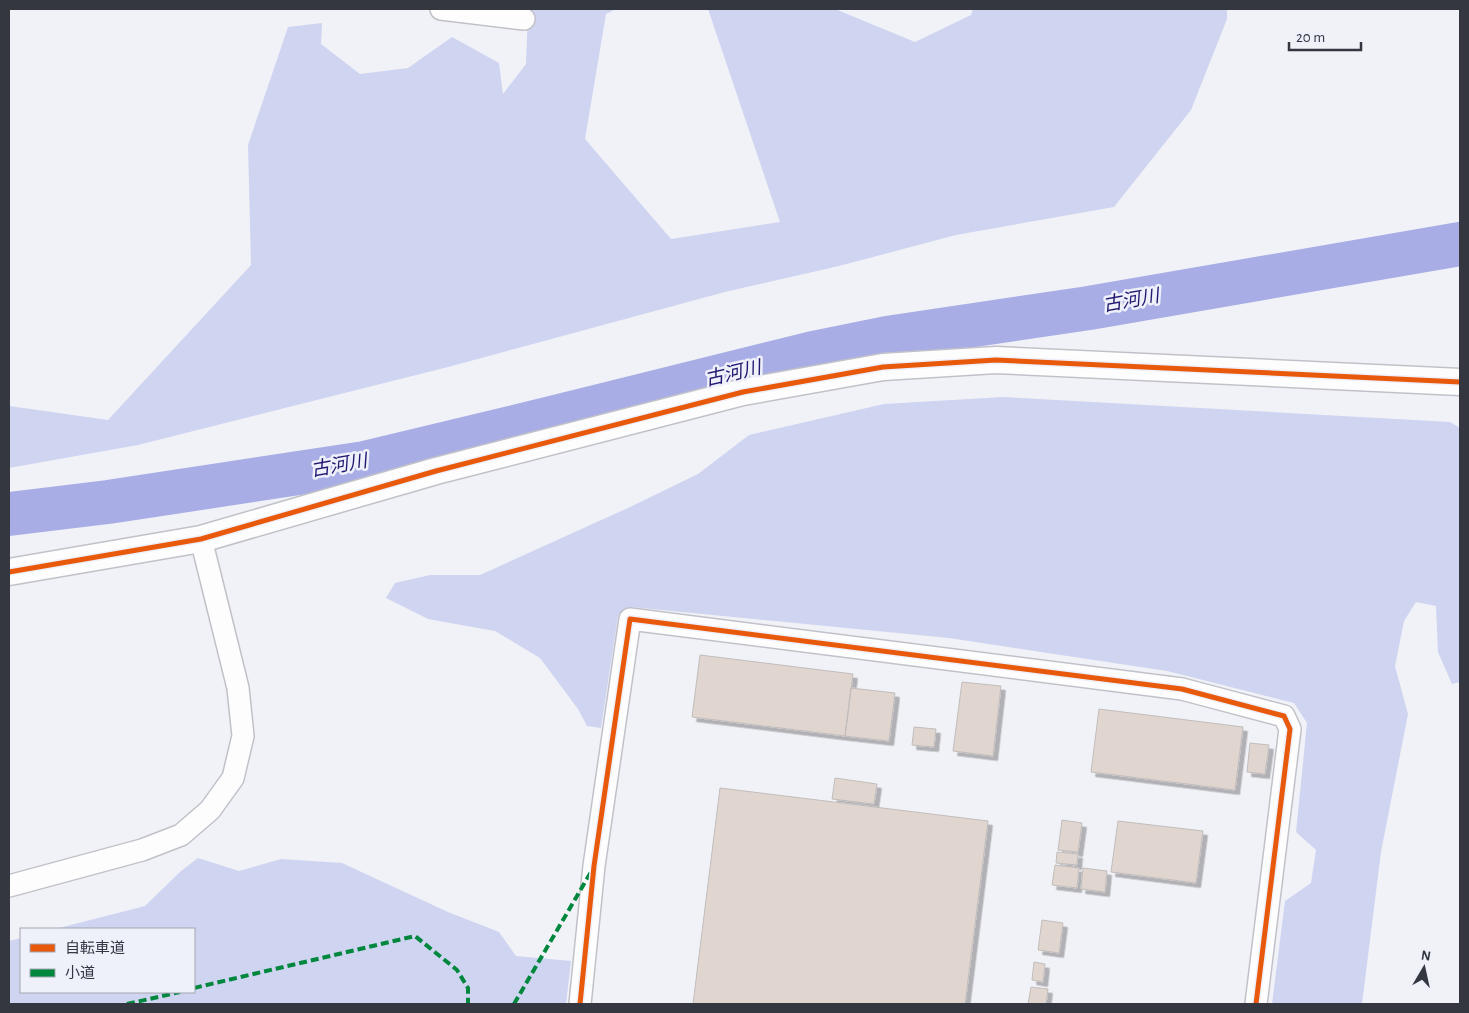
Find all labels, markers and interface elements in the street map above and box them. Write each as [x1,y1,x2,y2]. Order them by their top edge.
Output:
scale bar [1289,20,1362,52]
text: 20 m [1296,30,1325,45]
water label: 古河川 [1101,285,1163,315]
water label: 古河川 [703,357,765,390]
water label: 古河川 [309,450,371,480]
legend [20,928,195,993]
text: 自転車道 [65,940,125,956]
north arrow [1399,943,1449,993]
text: N [1420,948,1432,964]
text: 小道 [65,965,95,981]

